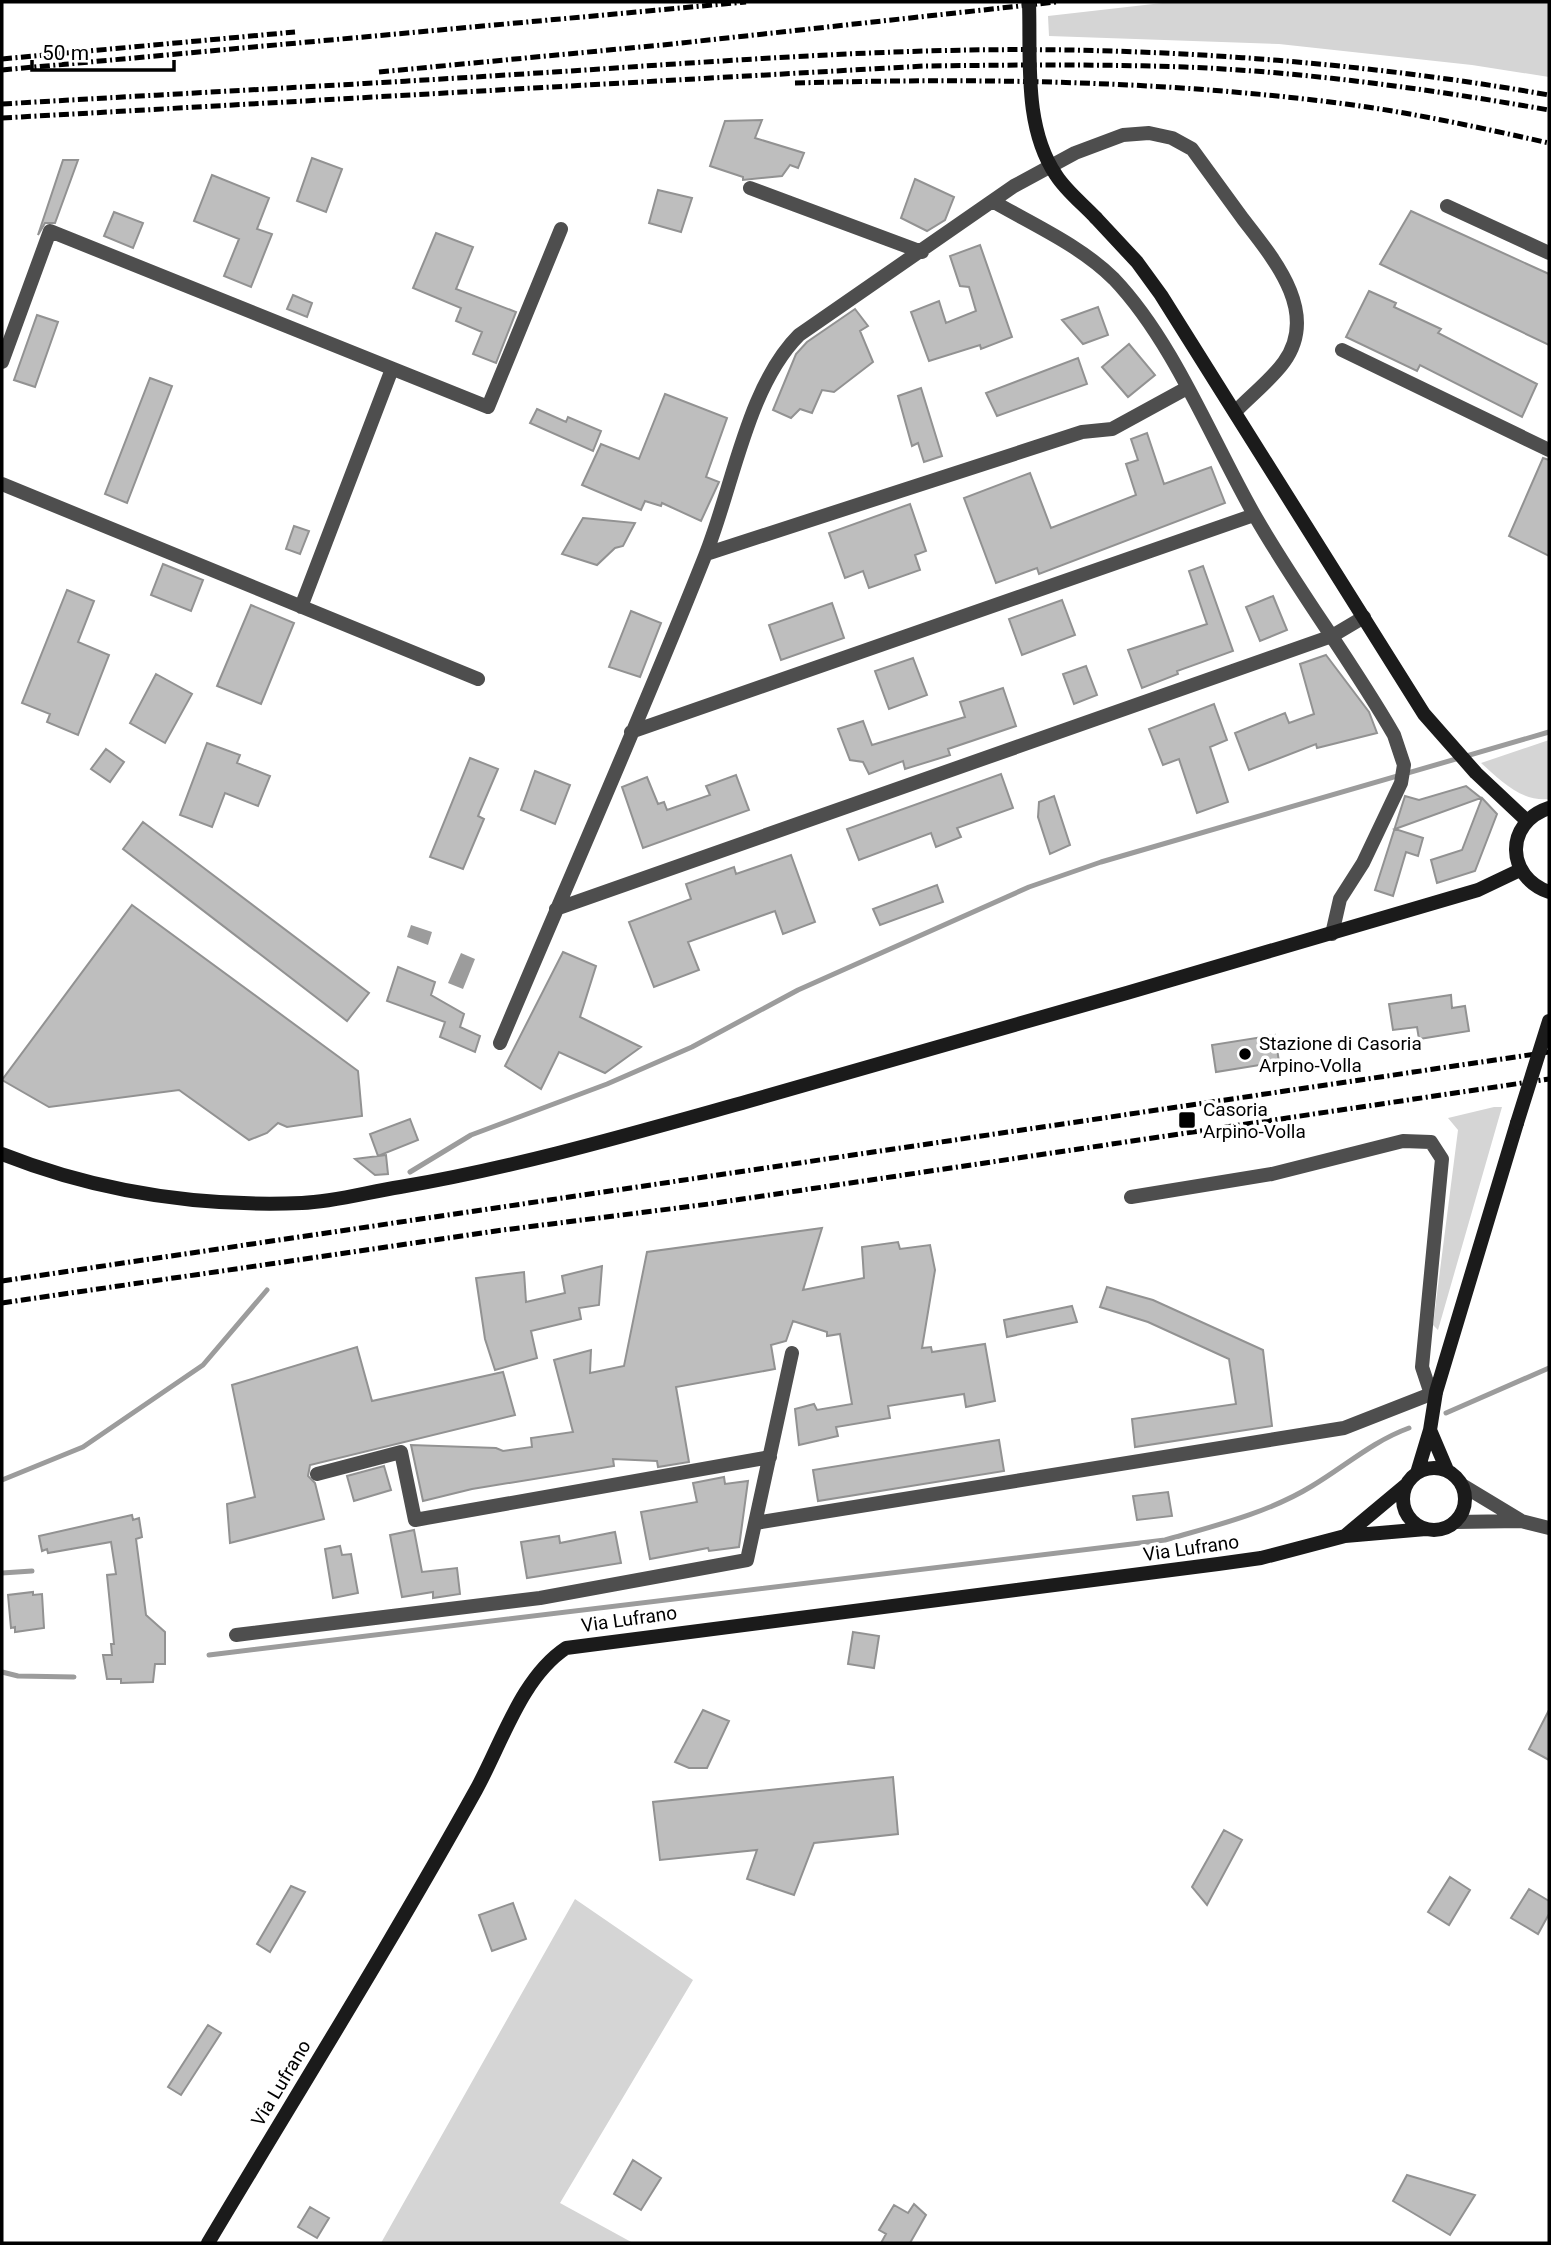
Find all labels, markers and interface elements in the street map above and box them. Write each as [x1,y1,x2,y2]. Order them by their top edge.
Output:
scale bar [32,28,173,72]
text: 50 m [42,41,89,65]
place label: Stazione di Casoria Arpino-Volla [1259,1032,1422,1077]
marker: Stazione di Casoria Arpino-Volla [1237,1046,1253,1062]
place label: Casoria Arpino-Volla [1203,1098,1306,1143]
marker: Casoria Arpino-Volla [1177,1110,1197,1130]
street label: Via Lufrano [1142,1530,1240,1566]
street label: Via Lufrano [580,1601,678,1637]
street label: Via Lufrano [246,2036,316,2130]

